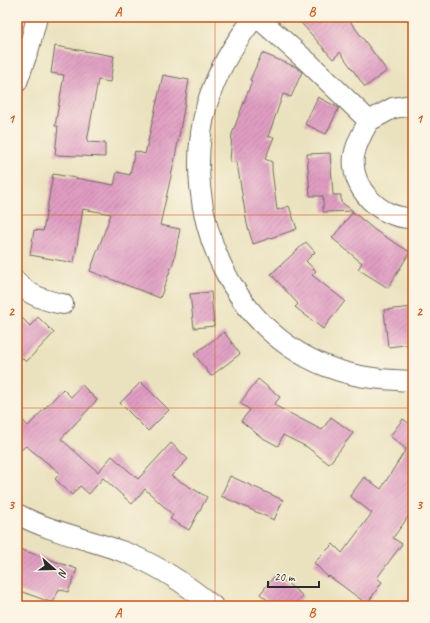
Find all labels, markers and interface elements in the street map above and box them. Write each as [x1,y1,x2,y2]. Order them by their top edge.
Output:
text: A [115,4,123,20]
text: B [309,4,317,20]
text: 1 [8,111,16,127]
text: 1 [416,111,424,127]
text: 2 [8,304,15,320]
text: 2 [416,304,423,320]
text: 3 [8,497,15,513]
text: 3 [416,497,423,513]
north arrow [34,549,74,589]
scale bar [268,563,319,589]
text: N [55,567,71,580]
text: 20 m [274,569,296,585]
text: A [115,605,123,621]
text: B [309,605,317,621]

